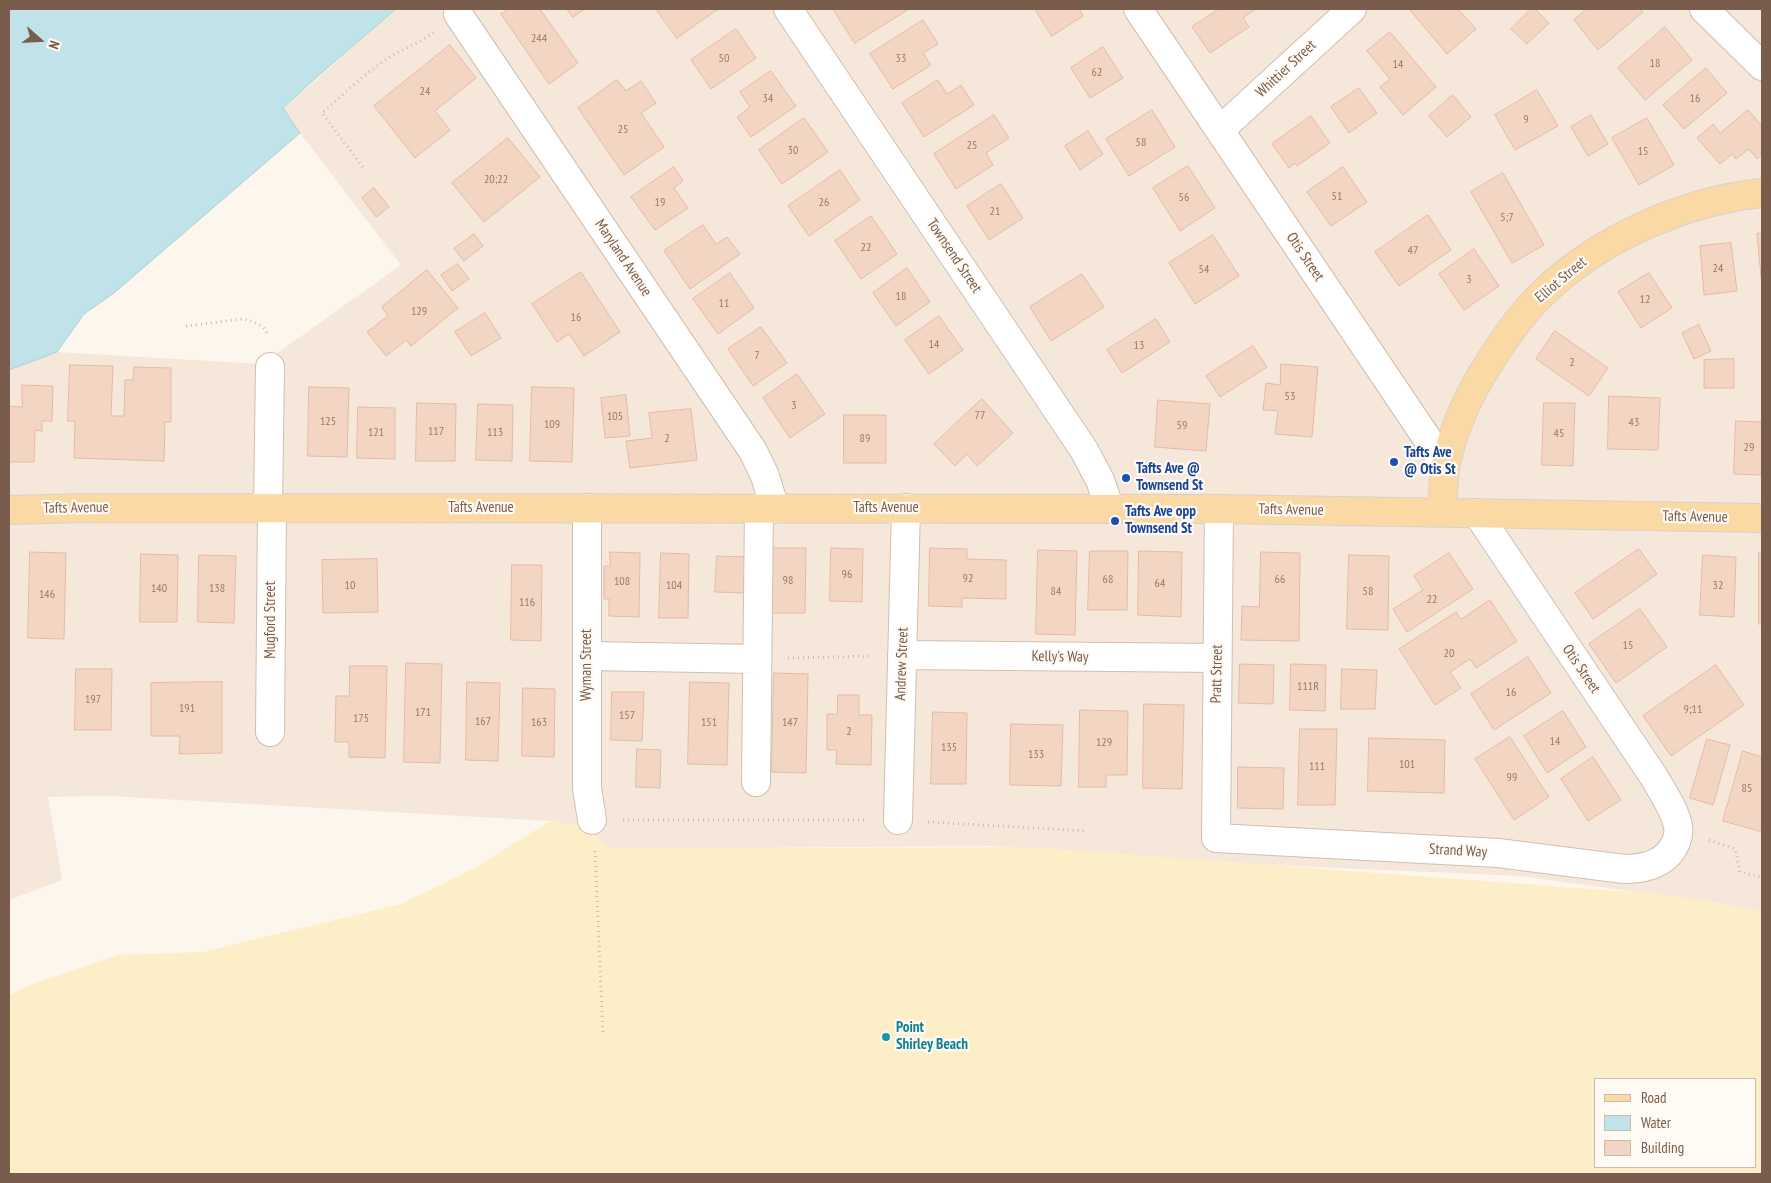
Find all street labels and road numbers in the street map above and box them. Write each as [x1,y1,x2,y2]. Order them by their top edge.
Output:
street label: Whittier Street [1252,37,1320,101]
street label: Maryland Avenue [591,216,655,300]
street label: Townsend Street [923,216,985,296]
street label: Otis Street [1282,229,1328,285]
street label: Elliot Street [1532,253,1590,307]
street label: Tafts Avenue [43,498,109,518]
street label: Tafts Avenue [448,499,514,517]
street label: Tafts Avenue [853,499,919,517]
street label: Tafts Avenue [1258,500,1324,520]
street label: Tafts Avenue [1662,507,1728,527]
street label: Mugford Street [262,581,280,659]
street label: Andrew Street [892,627,912,701]
street label: Wyman Street [578,629,596,701]
street label: Otis Street [1558,641,1604,697]
street label: Pratt Street [1207,644,1227,704]
street label: Kelly's Way [1031,648,1089,666]
street label: Strand Way [1429,840,1487,862]

